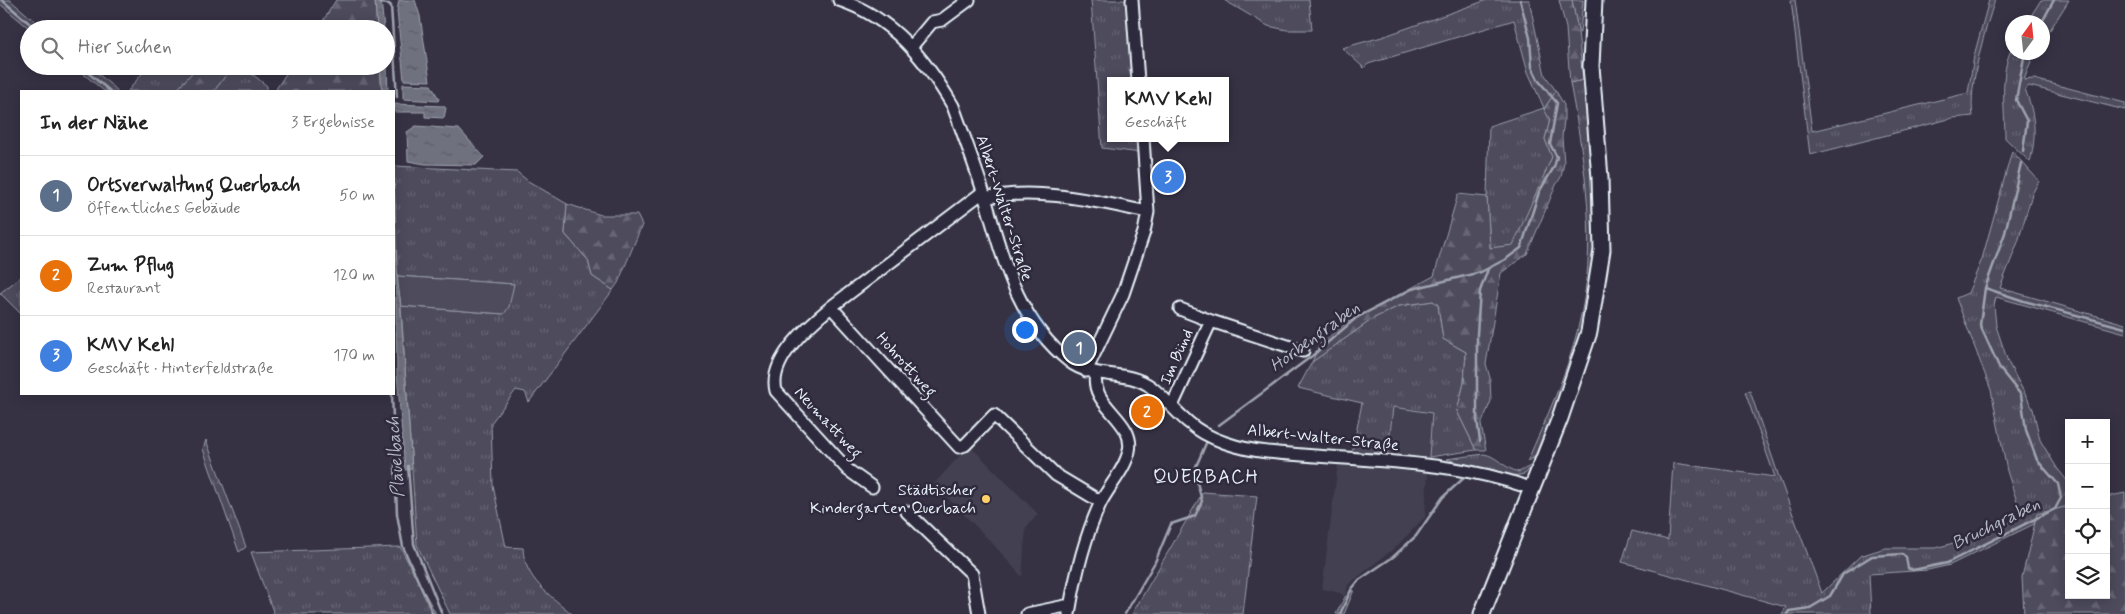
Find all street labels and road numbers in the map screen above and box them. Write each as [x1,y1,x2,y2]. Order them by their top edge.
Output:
street label: Albert-Walter-Straße [970,132,1038,284]
street label: Im Bünd [1155,326,1199,388]
street label: Hohrottweg [870,328,941,403]
street label: Neumattweg [789,383,867,464]
street label: Albert-Walter-Straße [1246,420,1400,456]

